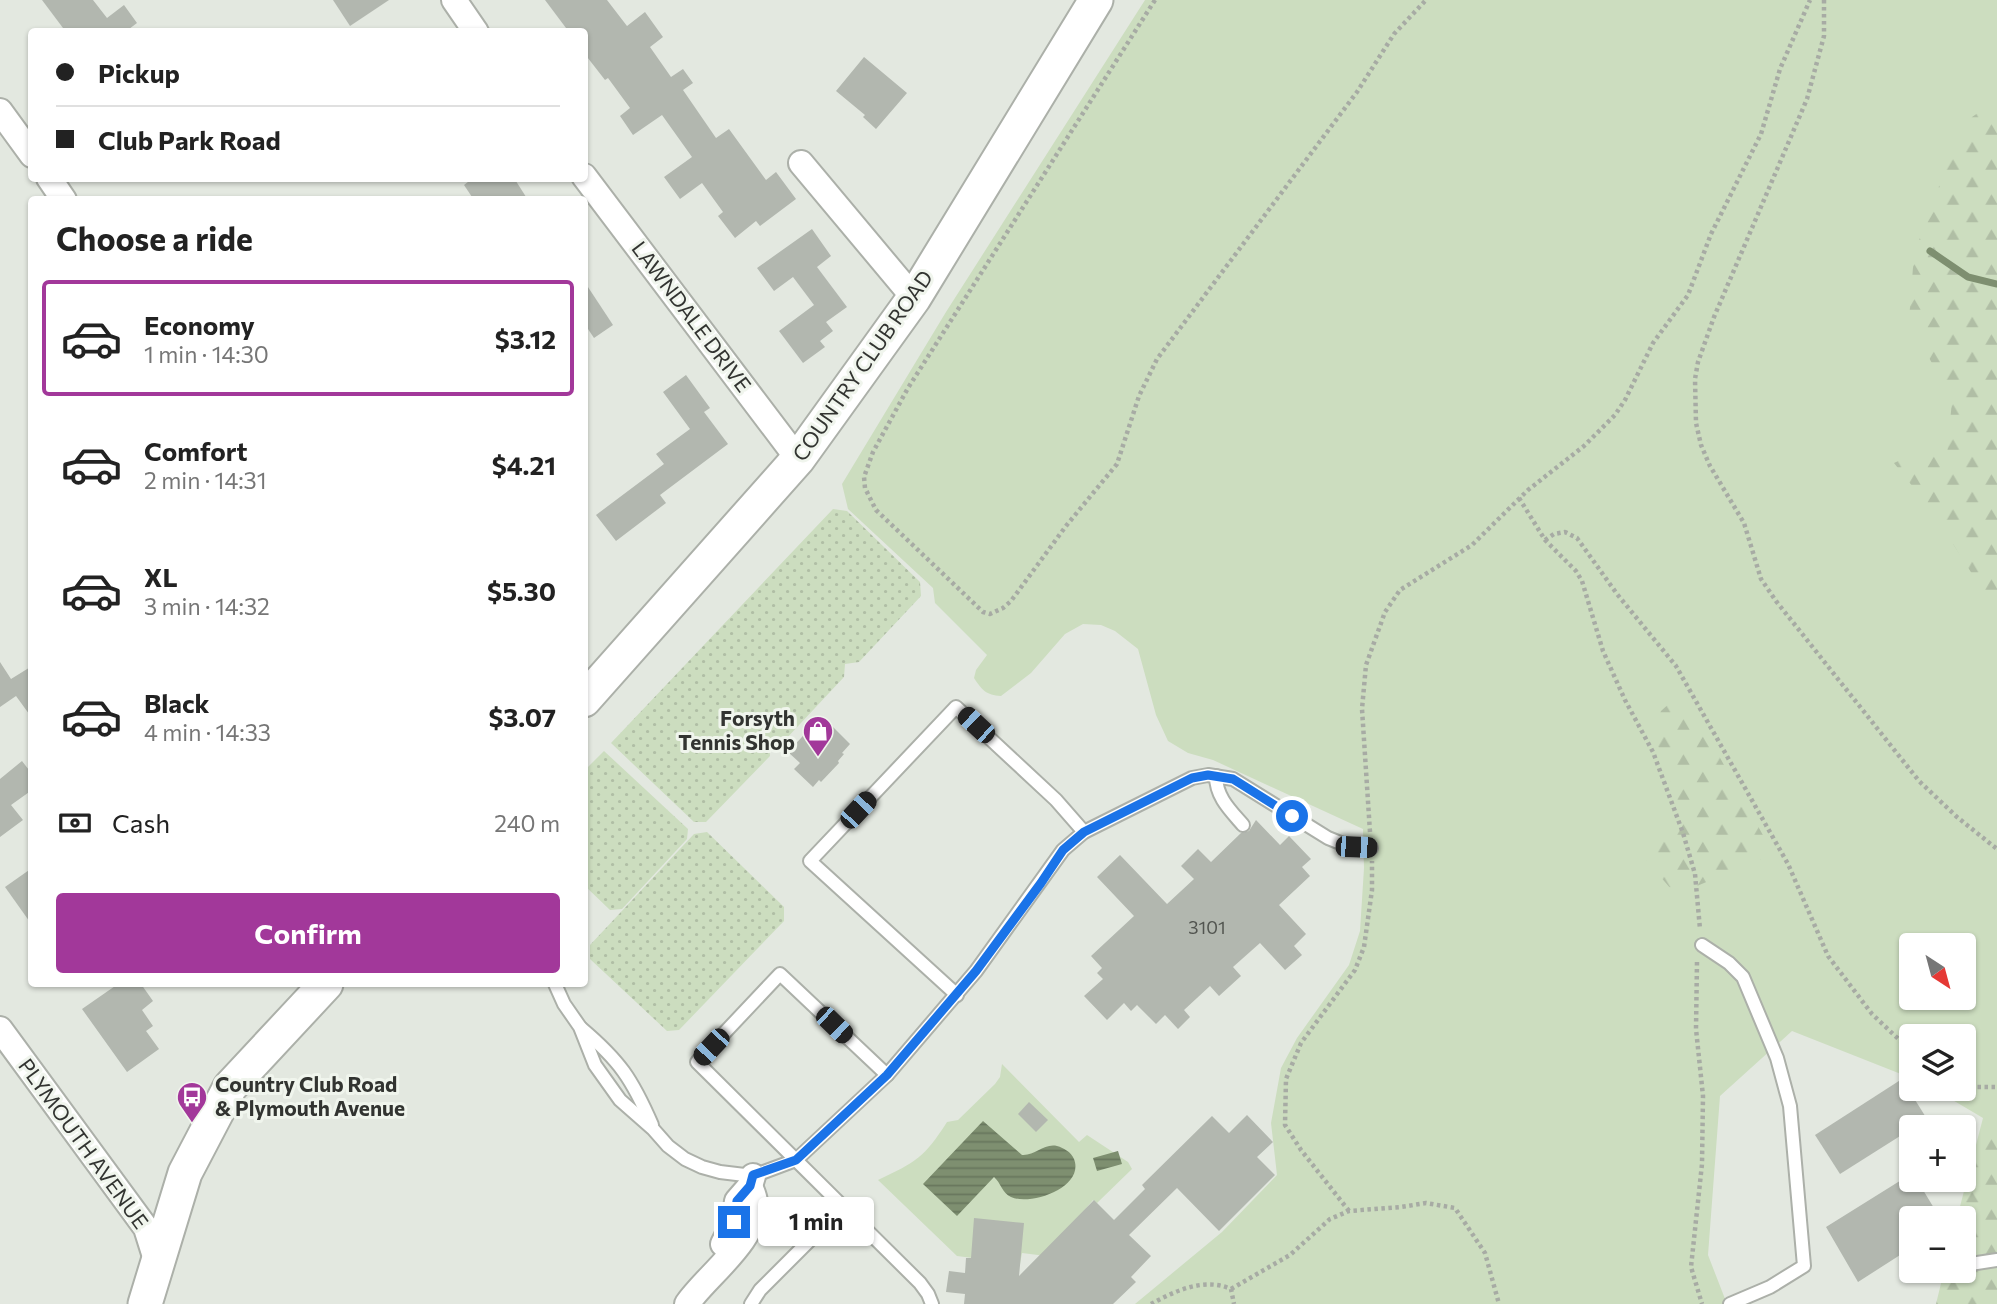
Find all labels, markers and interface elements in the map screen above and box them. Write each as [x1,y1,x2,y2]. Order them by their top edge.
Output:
text: Pickup [98,57,180,88]
text: Club Park Road [98,124,281,155]
text: Choose a ride [56,218,253,258]
street label: LAWNDALE DRIVE [627,236,757,396]
street label: COUNTRY CLUB ROAD [787,265,937,465]
icon: car [60,307,123,370]
text: Economy [144,309,255,340]
text: $3.12 [495,323,556,354]
text: 1 min · 14:30 [144,340,269,368]
icon: car [60,433,123,496]
text: Comfort [144,435,247,466]
text: $4.21 [492,449,556,480]
text: 2 min · 14:31 [144,466,267,494]
icon: car [60,559,123,622]
text: XL [144,561,178,592]
text: $5.30 [487,575,556,606]
text: 3 min · 14:32 [144,592,270,620]
icon: car [60,685,123,748]
text: Black [144,687,210,718]
text: $3.07 [488,701,556,732]
car [954,703,999,747]
place label: Forsyth Tennis Shop [678,705,795,754]
shop icon: Forsyth Tennis Shop [801,714,835,758]
text: 4 min · 14:33 [144,718,271,746]
car [836,787,881,833]
route start [1276,800,1308,832]
icon: cash [56,804,94,842]
text: Cash [112,807,170,838]
text: 240 m [494,809,560,837]
car [1335,836,1378,858]
button: Confirm [56,893,560,973]
house number: 3101 [1188,916,1226,938]
north arrow [1899,933,1976,1010]
map controls [1899,933,1976,1283]
car [812,1003,857,1047]
car [689,1024,734,1070]
button: layers [1899,1024,1976,1101]
street label: PLYMOUTH AVENUE [14,1053,154,1233]
place label: Country Club Road & Plymouth Avenue [215,1071,405,1120]
bus stop icon: Country Club Road & Plymouth Avenue [175,1080,209,1124]
button: + [1899,1115,1976,1192]
callout: 1 min [758,1198,874,1246]
route end [718,1206,750,1238]
button: − [1899,1206,1976,1283]
text: 1 min [789,1207,843,1235]

